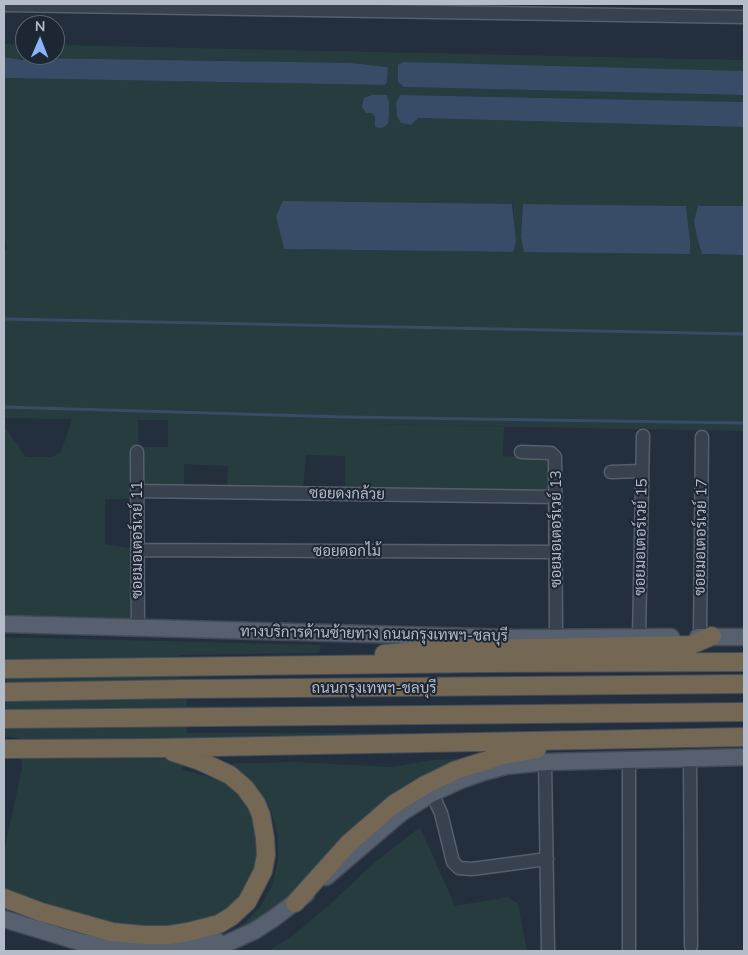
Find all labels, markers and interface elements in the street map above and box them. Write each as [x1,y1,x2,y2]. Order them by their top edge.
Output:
north arrow [15,15,65,65]
text: N [35,17,46,35]
street label: ซอยมอเตอร์เวย์ 13 [547,470,565,588]
street label: ซอยมอเตอร์เวย์ 15 [631,478,651,596]
street label: ซอยมอเตอร์เวย์ 17 [691,478,711,596]
street label: ซอยมอเตอร์เวย์ 11 [128,481,146,599]
street label: ซอยดงกล้วย [309,484,385,504]
street label: ซอยดอกไม้ [313,542,381,560]
street label: ทางบริการด้านซ้ายทาง ถนนกรุงเทพฯ-ชลบุรี [240,623,508,645]
street label: ถนนกรุงเทพฯ-ชลบุรี [311,679,437,697]

